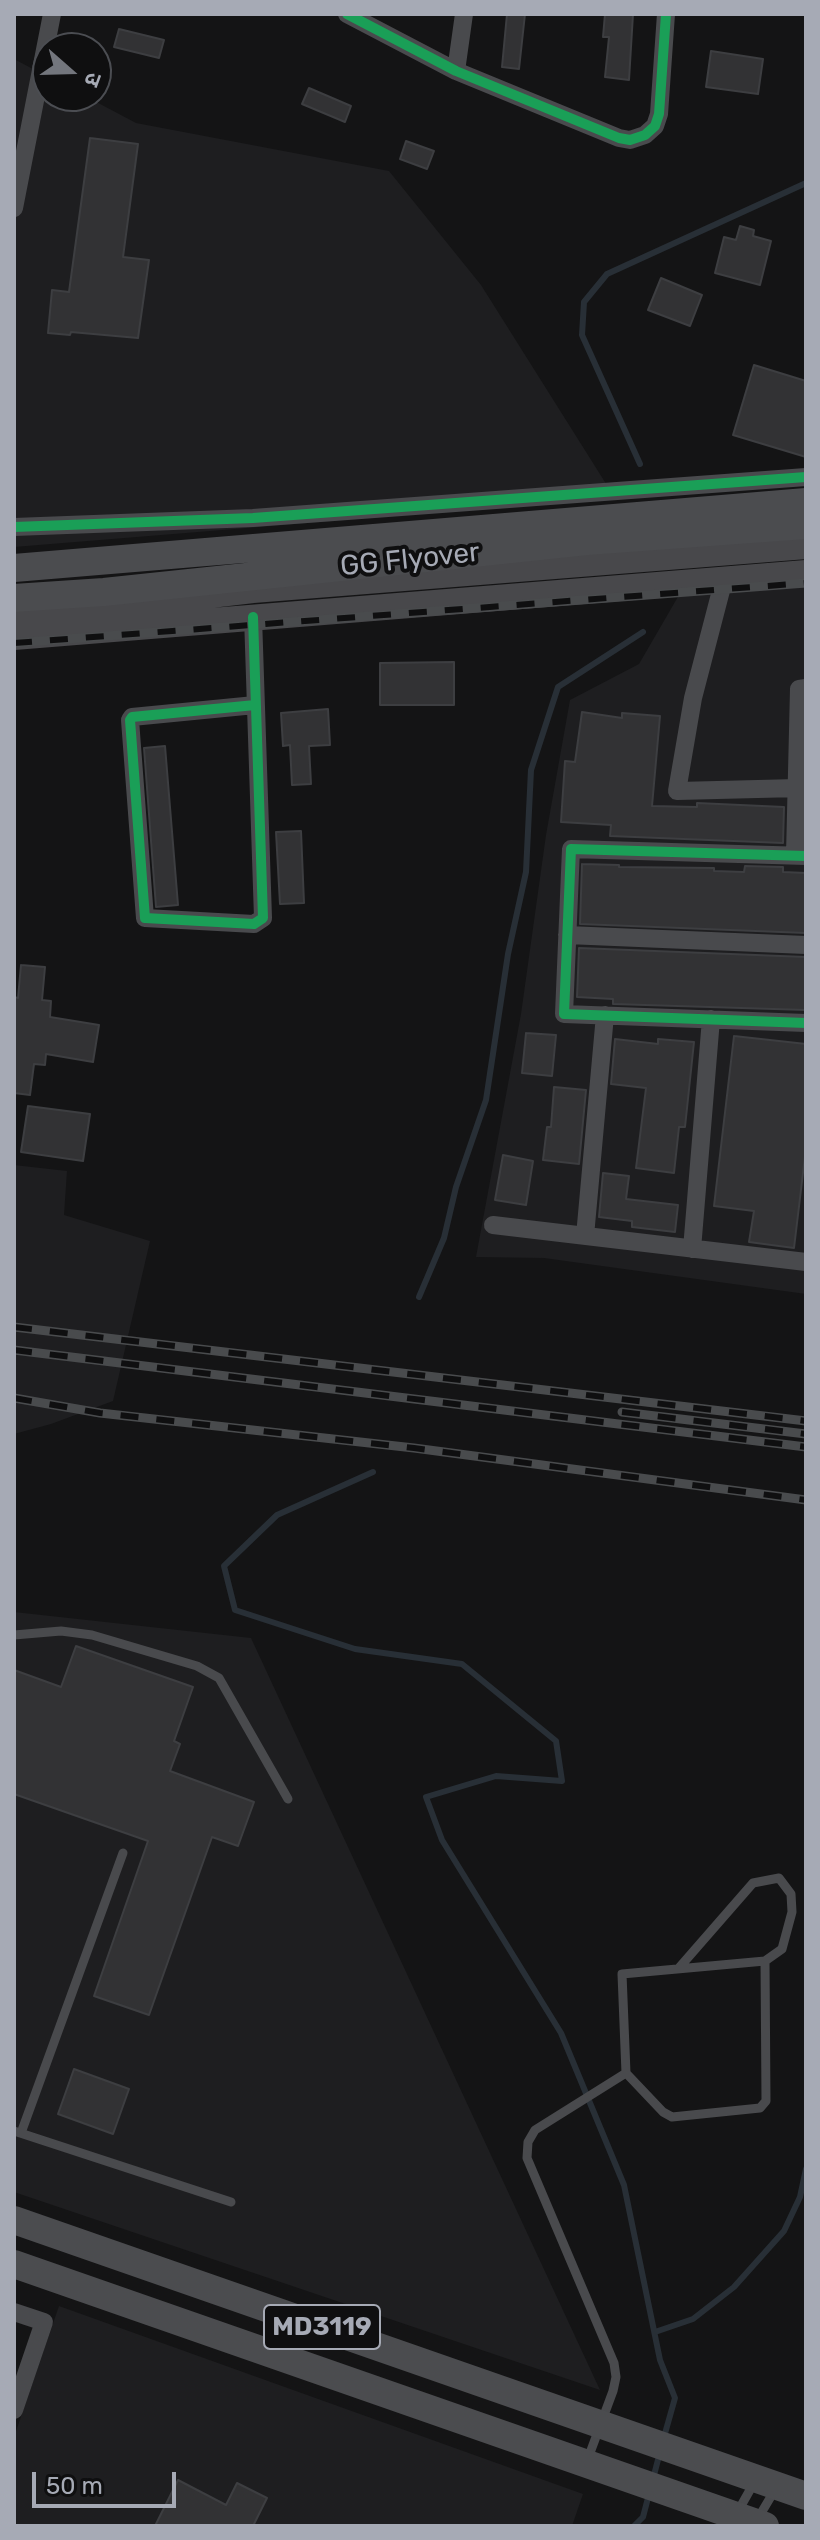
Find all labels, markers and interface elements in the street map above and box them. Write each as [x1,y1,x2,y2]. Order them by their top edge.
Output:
north arrow [32,32,112,112]
text: उ [78,69,108,90]
street label: GG Flyover [339,536,481,584]
road number: MD3119 [264,2305,380,2349]
scale bar [36,2456,180,2506]
text: 50 m [46,2472,103,2500]

